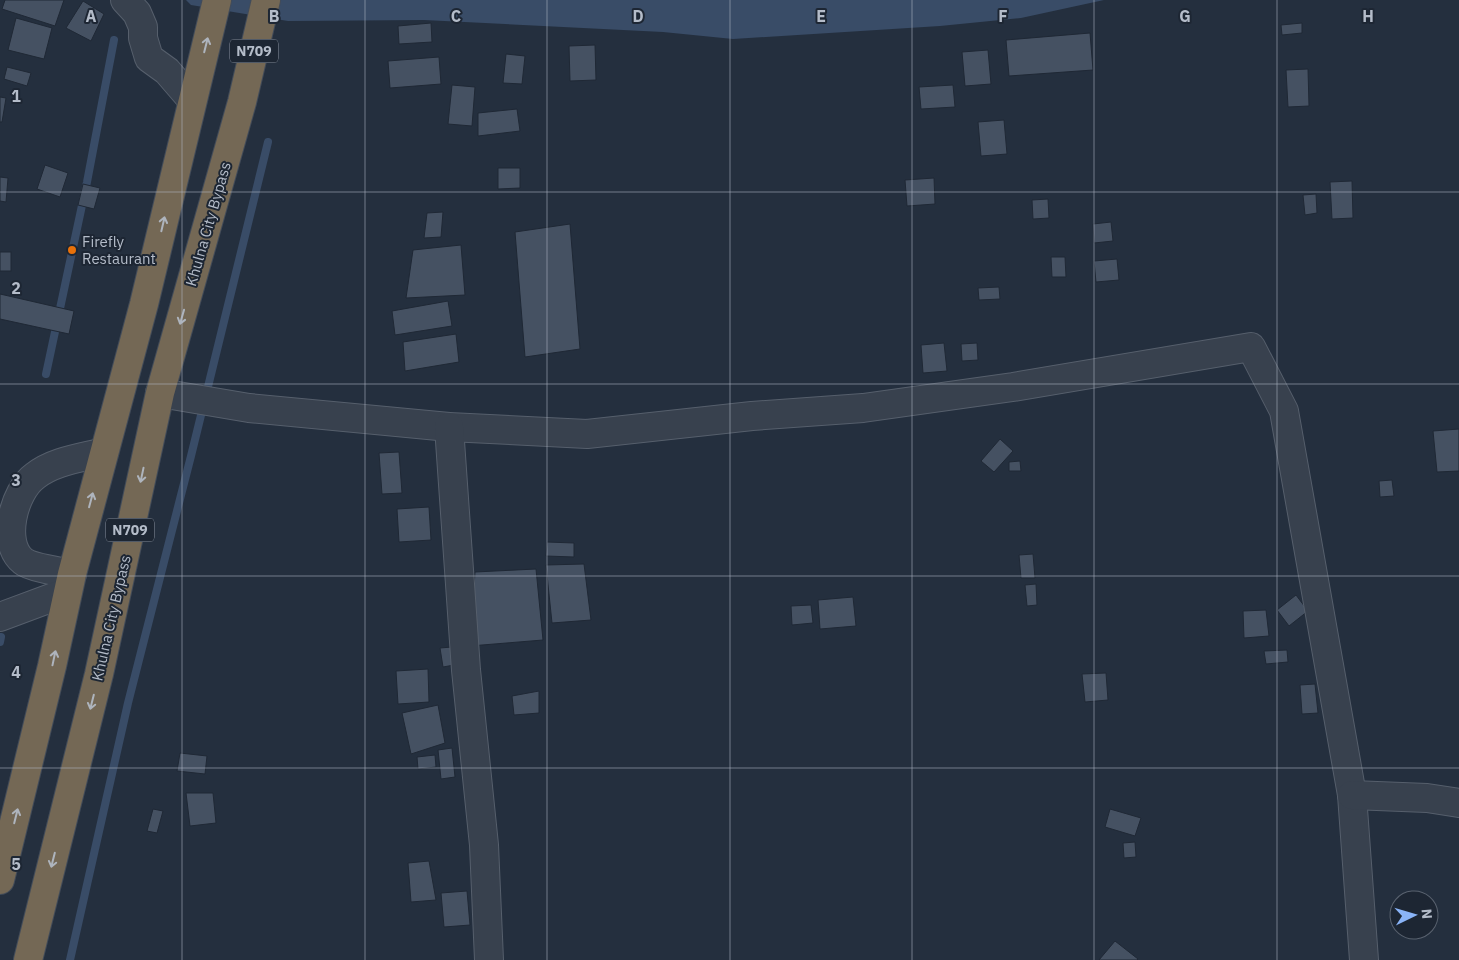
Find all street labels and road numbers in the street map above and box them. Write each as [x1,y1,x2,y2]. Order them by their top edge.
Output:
road number: N709 [230,40,278,62]
street label: Khulna City Bypass [181,160,235,288]
road number: N709 [106,518,154,542]
street label: Khulna City Bypass [87,553,135,683]

